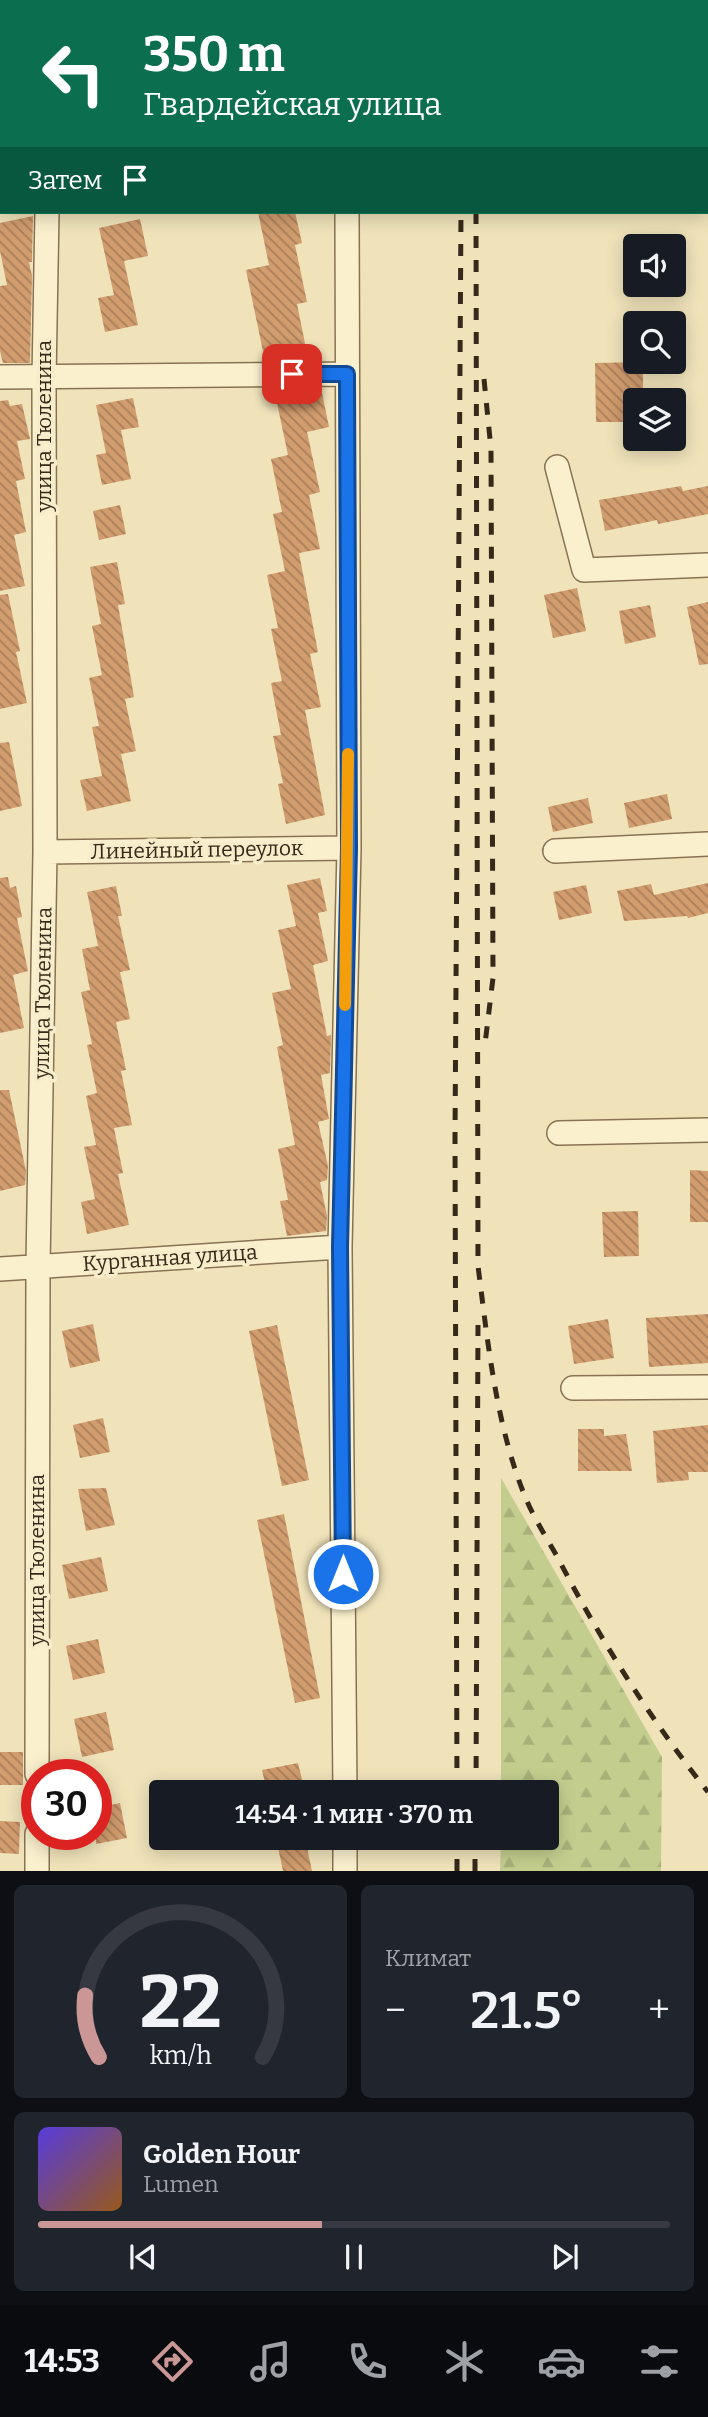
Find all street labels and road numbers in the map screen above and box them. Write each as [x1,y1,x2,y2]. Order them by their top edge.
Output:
street label: улица Тюленина [31,339,57,513]
street label: Линейный переулок [90,835,304,865]
street label: улица Тюленина [28,906,58,1080]
street label: Курганная улица [82,1239,259,1277]
street label: улица Тюленина [24,1473,50,1647]

